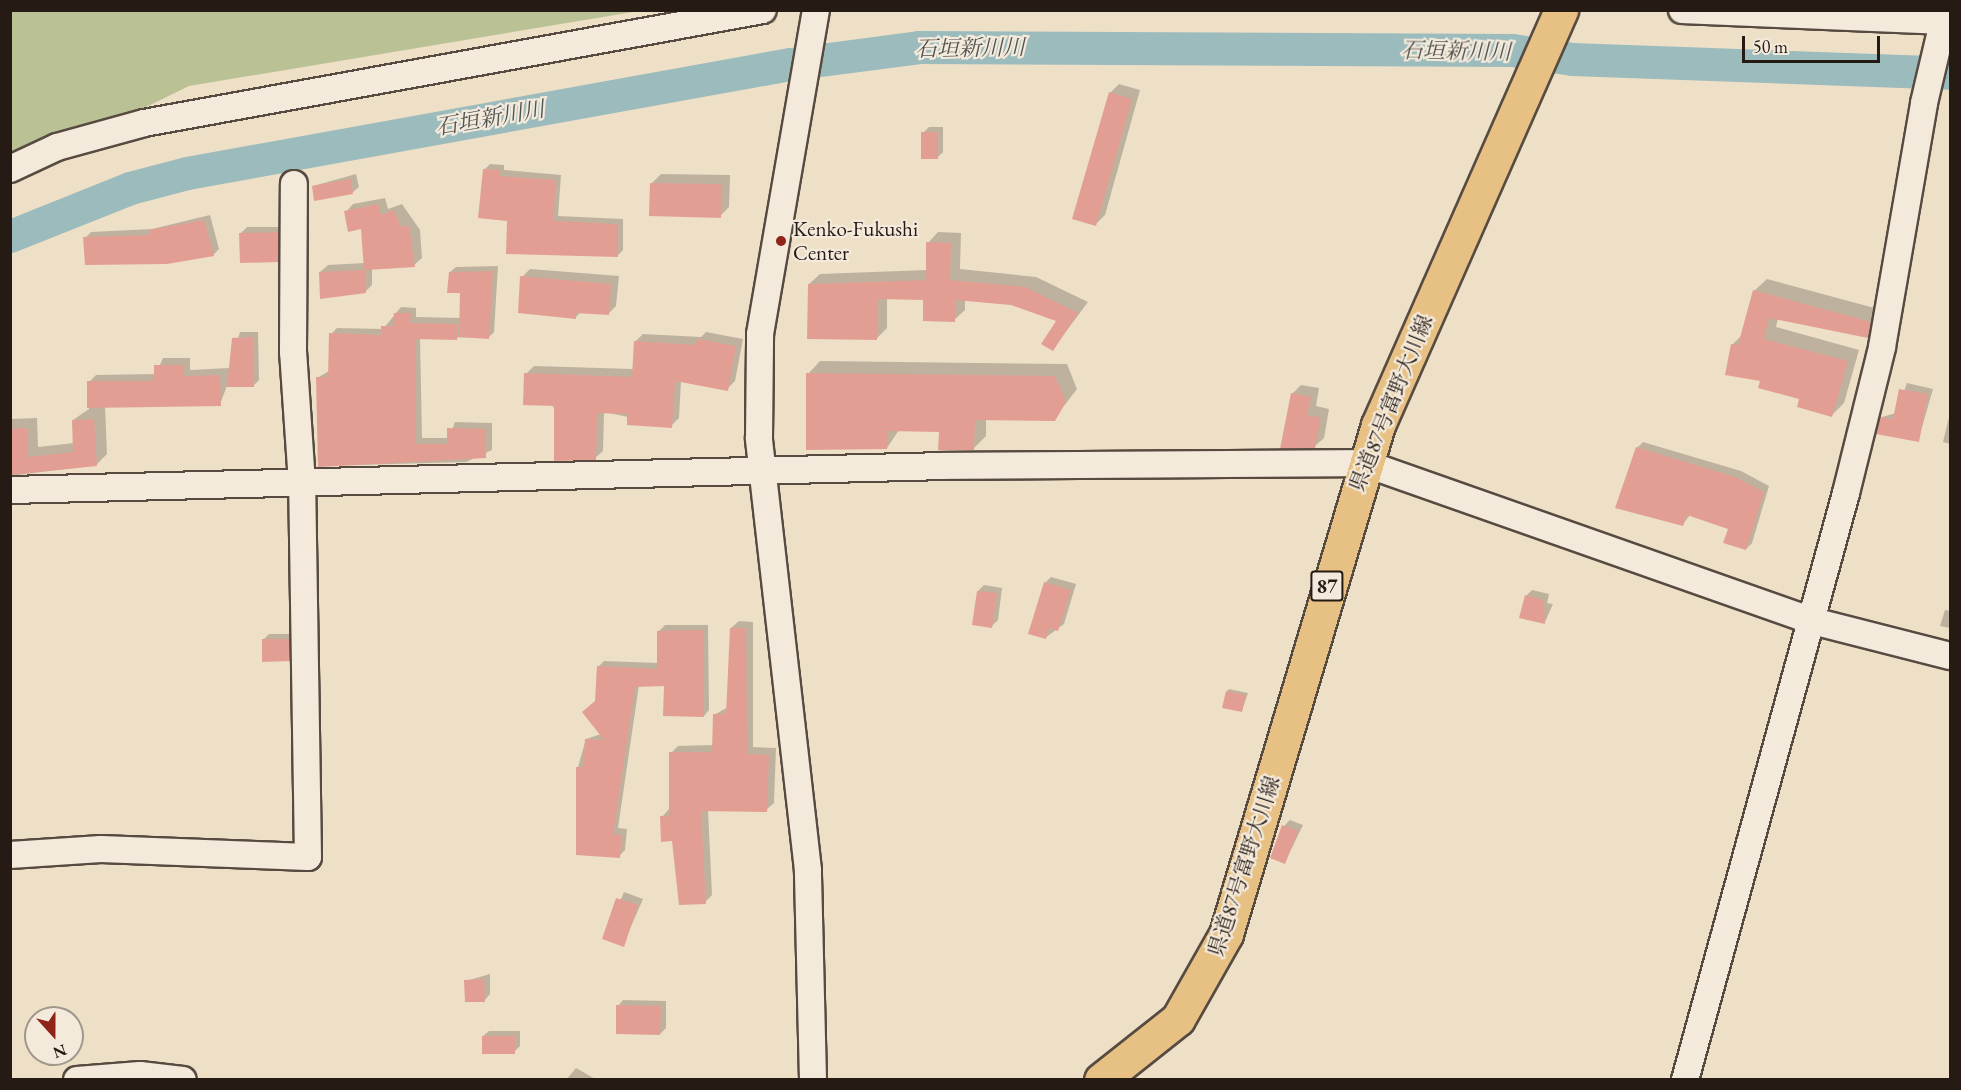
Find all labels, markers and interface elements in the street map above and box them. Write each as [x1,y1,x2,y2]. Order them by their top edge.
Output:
scale bar [1745,24,1883,62]
water label: 石垣新川川 [915,34,1025,62]
text: 50 m [1753,35,1788,58]
water label: 石垣新川川 [1401,37,1511,65]
water label: 石垣新川川 [434,95,546,141]
place label: Kenko-Fukushi Center [793,216,918,266]
marker: Kenko-Fukushi Center [774,234,788,248]
street label: 県道87号富野大川線 [1344,311,1438,495]
road number: 87 [1309,569,1345,603]
street label: 県道87号富野大川線 [1203,773,1285,959]
north arrow [24,1006,84,1066]
text: N [50,1039,70,1064]

